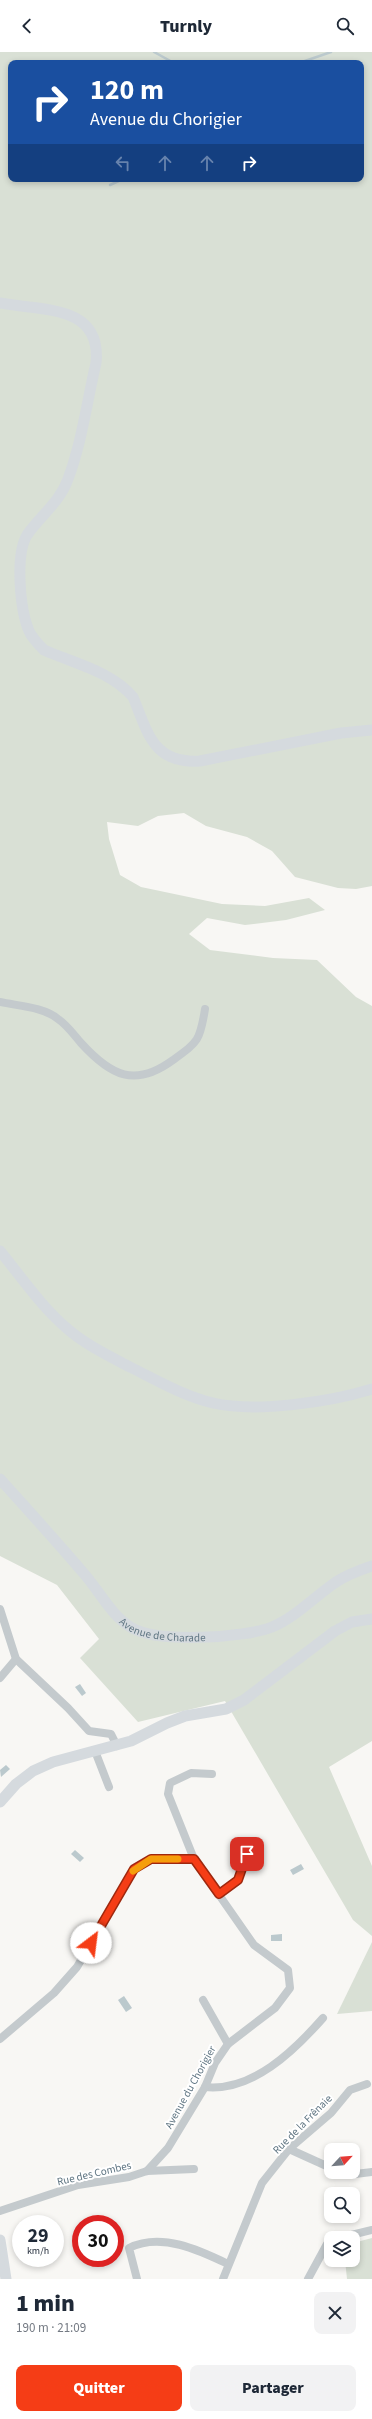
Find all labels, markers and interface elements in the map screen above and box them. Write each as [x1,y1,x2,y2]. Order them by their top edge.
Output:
text: Turnly [160,14,212,39]
icon: back [16,15,38,37]
icon: search [334,15,356,37]
text: 120 m [90,70,164,110]
icon: right [24,76,76,128]
text: Avenue du Chorigier [90,107,242,132]
icon: left [112,152,134,174]
icon: ahead [154,152,176,174]
icon: ahead [196,152,218,174]
icon: right [238,152,260,174]
street label: Avenue de Charade [116,1614,206,1645]
pin [230,1837,264,1871]
icon: arrive [236,1843,258,1865]
position arrow [70,1922,112,1964]
street label: Avenue du Chorigier [161,2043,220,2131]
street label: Rue de la Frênaie [269,2091,336,2157]
north arrow [324,2143,360,2179]
map controls [324,2143,360,2267]
street label: Rue des Combes [56,2158,133,2189]
button: search [324,2187,360,2223]
speed limit sign: 30 [72,2215,124,2267]
text: 29 [27,2222,49,2250]
button: layers [324,2231,360,2267]
text: km/h [27,2244,49,2258]
text: 1 min [16,2286,75,2321]
button: close [314,2292,356,2334]
text: 190 m · 21:09 [16,2319,86,2337]
button: Quitter [16,2365,182,2411]
button: Partager [190,2365,356,2411]

